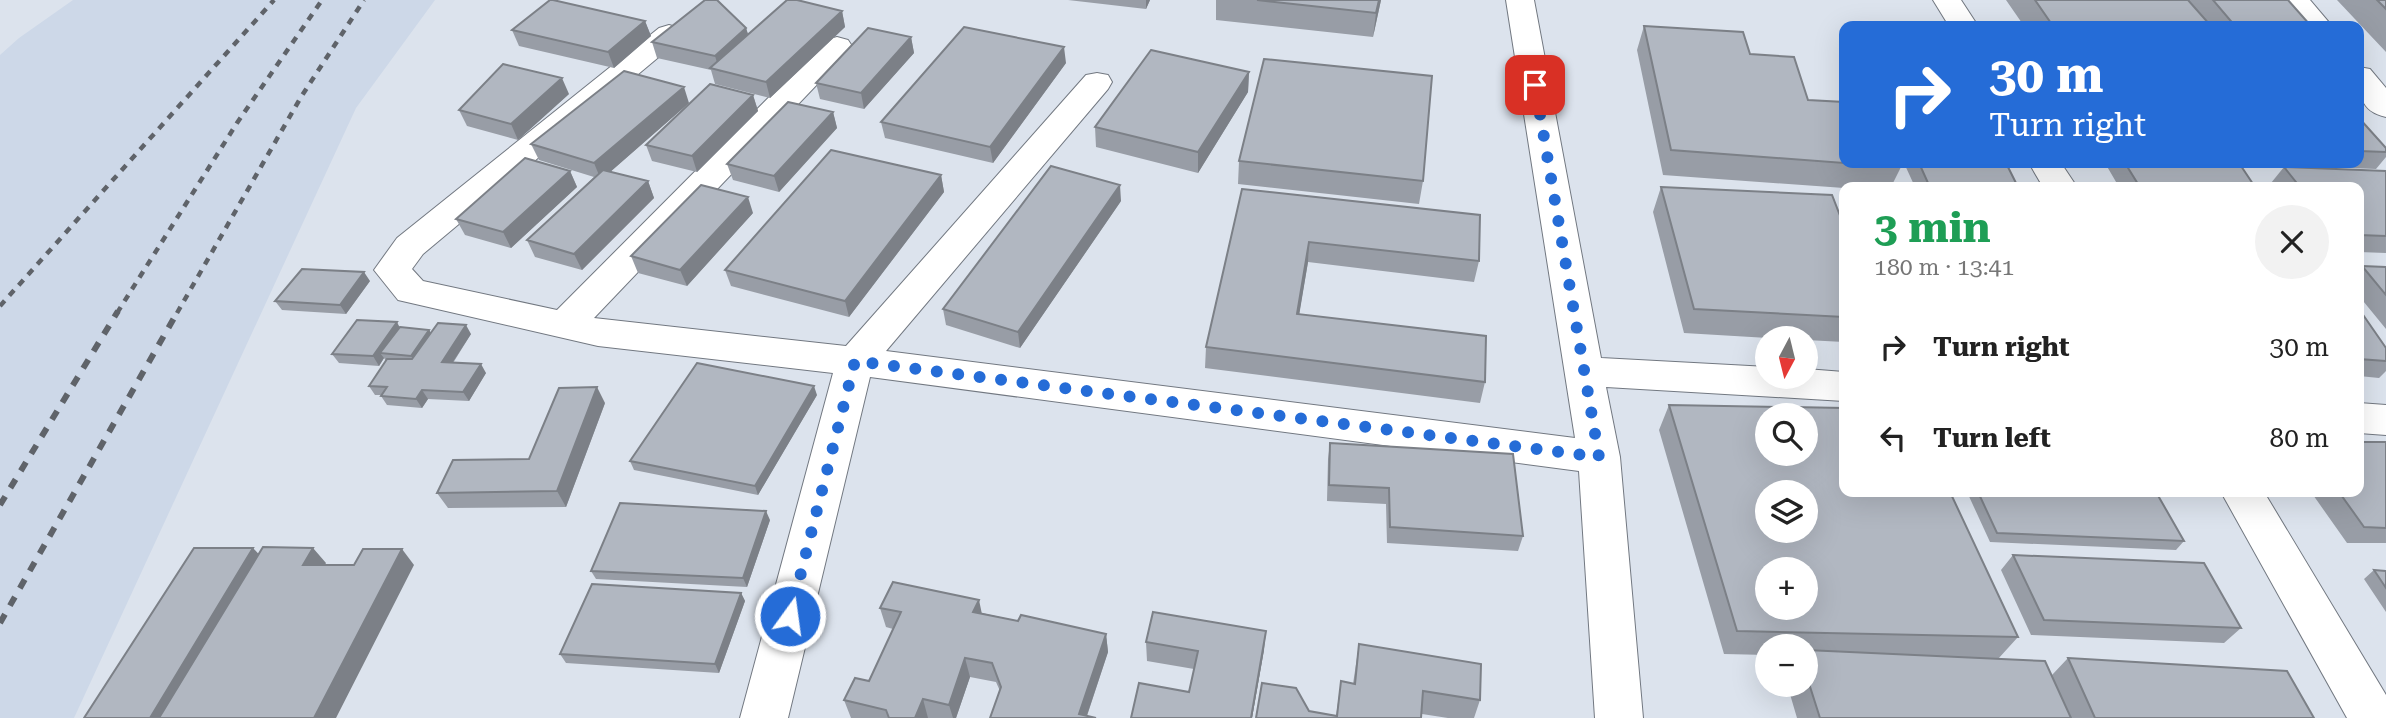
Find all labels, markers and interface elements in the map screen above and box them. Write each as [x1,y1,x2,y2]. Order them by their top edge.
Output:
text: 30 m [1989,47,2104,104]
icon: right [1874,49,1965,140]
pin [1505,55,1565,115]
icon: arrive [1516,66,1554,104]
text: Turn right [1989,106,2146,144]
text: 3 min [1874,203,1991,252]
button: close [2255,205,2329,279]
text: 180 m · 13:41 [1874,254,2014,281]
north arrow [1755,326,1818,388]
map controls [1755,326,1818,697]
icon: right [1874,328,1912,366]
text: Turn right [1933,332,2069,362]
text: 30 m [2270,332,2329,362]
button: search [1755,403,1818,466]
icon: left [1874,419,1912,457]
text: Turn left [1933,423,2051,453]
text: 80 m [2270,423,2329,453]
button: layers [1755,480,1818,543]
button: + [1755,557,1818,620]
position arrow [753,579,827,653]
button: − [1755,634,1818,697]

